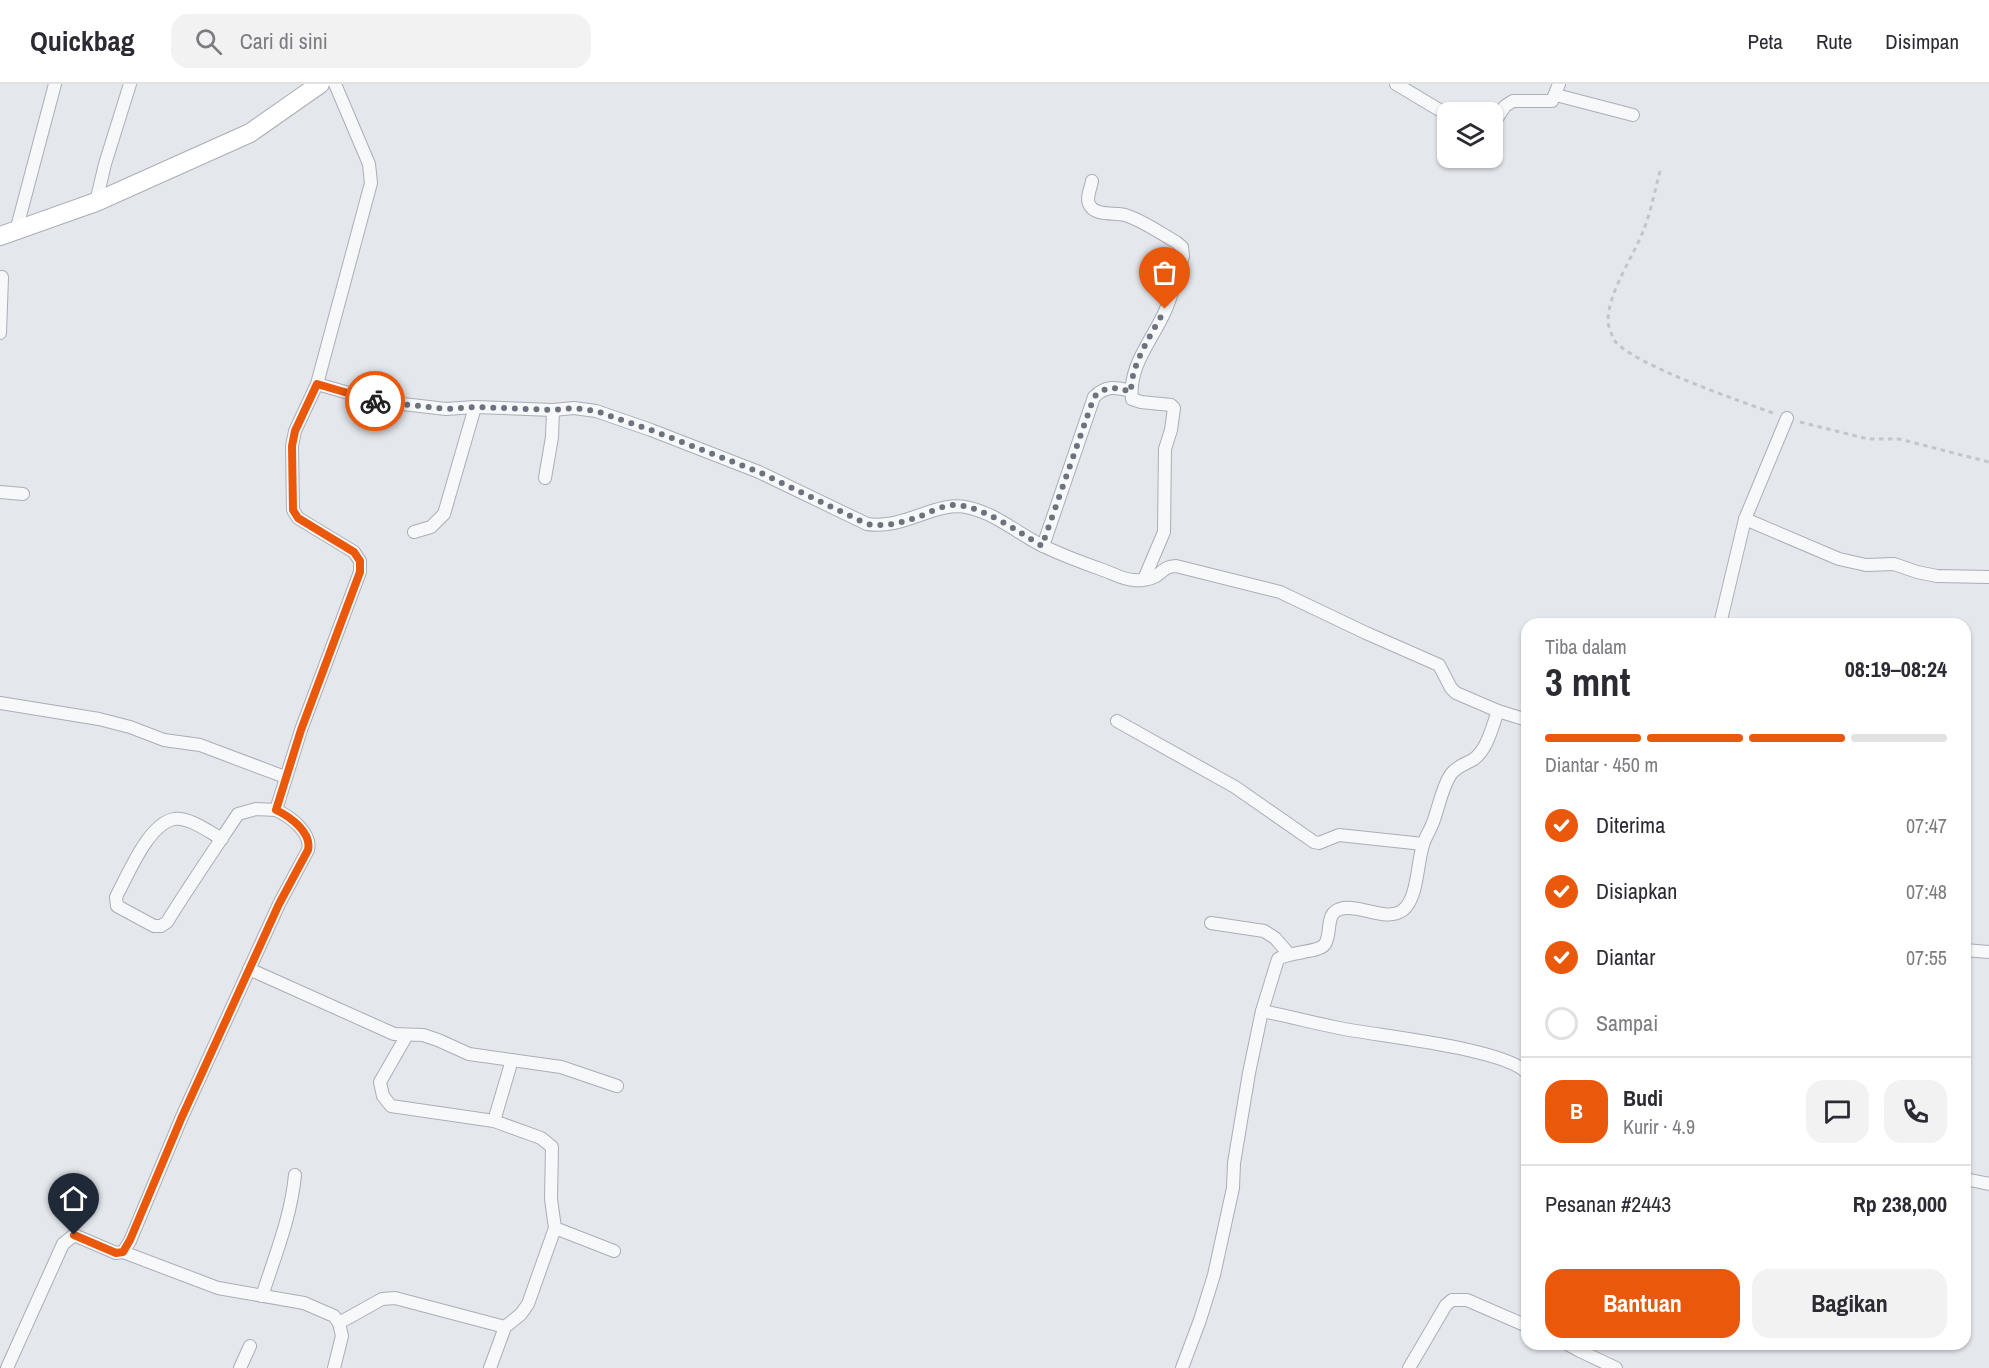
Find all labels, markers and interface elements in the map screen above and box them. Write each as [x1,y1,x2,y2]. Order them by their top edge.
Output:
search box [171,14,591,68]
text: Quickbag [30,22,135,60]
icon: search [192,25,225,58]
text: Cari di sini [240,26,328,56]
text: Peta [1747,27,1783,56]
text: Rute [1816,27,1852,56]
text: Disimpan [1885,27,1959,56]
map controls [1437,102,1503,168]
button: layers [1437,102,1503,168]
pin [1139,247,1190,309]
icon: bag [1148,256,1181,289]
courier [345,371,405,431]
icon: bike [359,385,392,418]
text: Tiba dalam [1545,633,1627,660]
text: 08:19–08:24 [1845,654,1947,684]
text: 3 mnt [1545,656,1630,708]
text: Diantar · 450 m [1545,751,1658,778]
icon: check [1545,809,1578,842]
text: Diterima [1596,810,1665,840]
text: 07:47 [1906,812,1947,839]
icon: check [1545,875,1578,908]
text: Disiapkan [1596,876,1677,906]
text: 07:48 [1906,878,1947,905]
icon: check [1545,941,1578,974]
text: Diantar [1596,942,1655,972]
text: 07:55 [1906,944,1947,971]
text: Sampai [1596,1008,1658,1038]
button: chat [1806,1080,1869,1143]
button: phone [1884,1080,1947,1143]
text: Budi [1623,1083,1663,1113]
text: B [1570,1096,1583,1126]
text: Kurir · 4.9 [1623,1113,1695,1140]
pin [48,1173,99,1235]
icon: home [57,1182,90,1215]
text: Pesanan #2443 [1545,1189,1671,1219]
text: Rp 238,000 [1853,1189,1947,1219]
button: Bantuan [1545,1269,1740,1338]
button: Bagikan [1752,1269,1947,1338]

